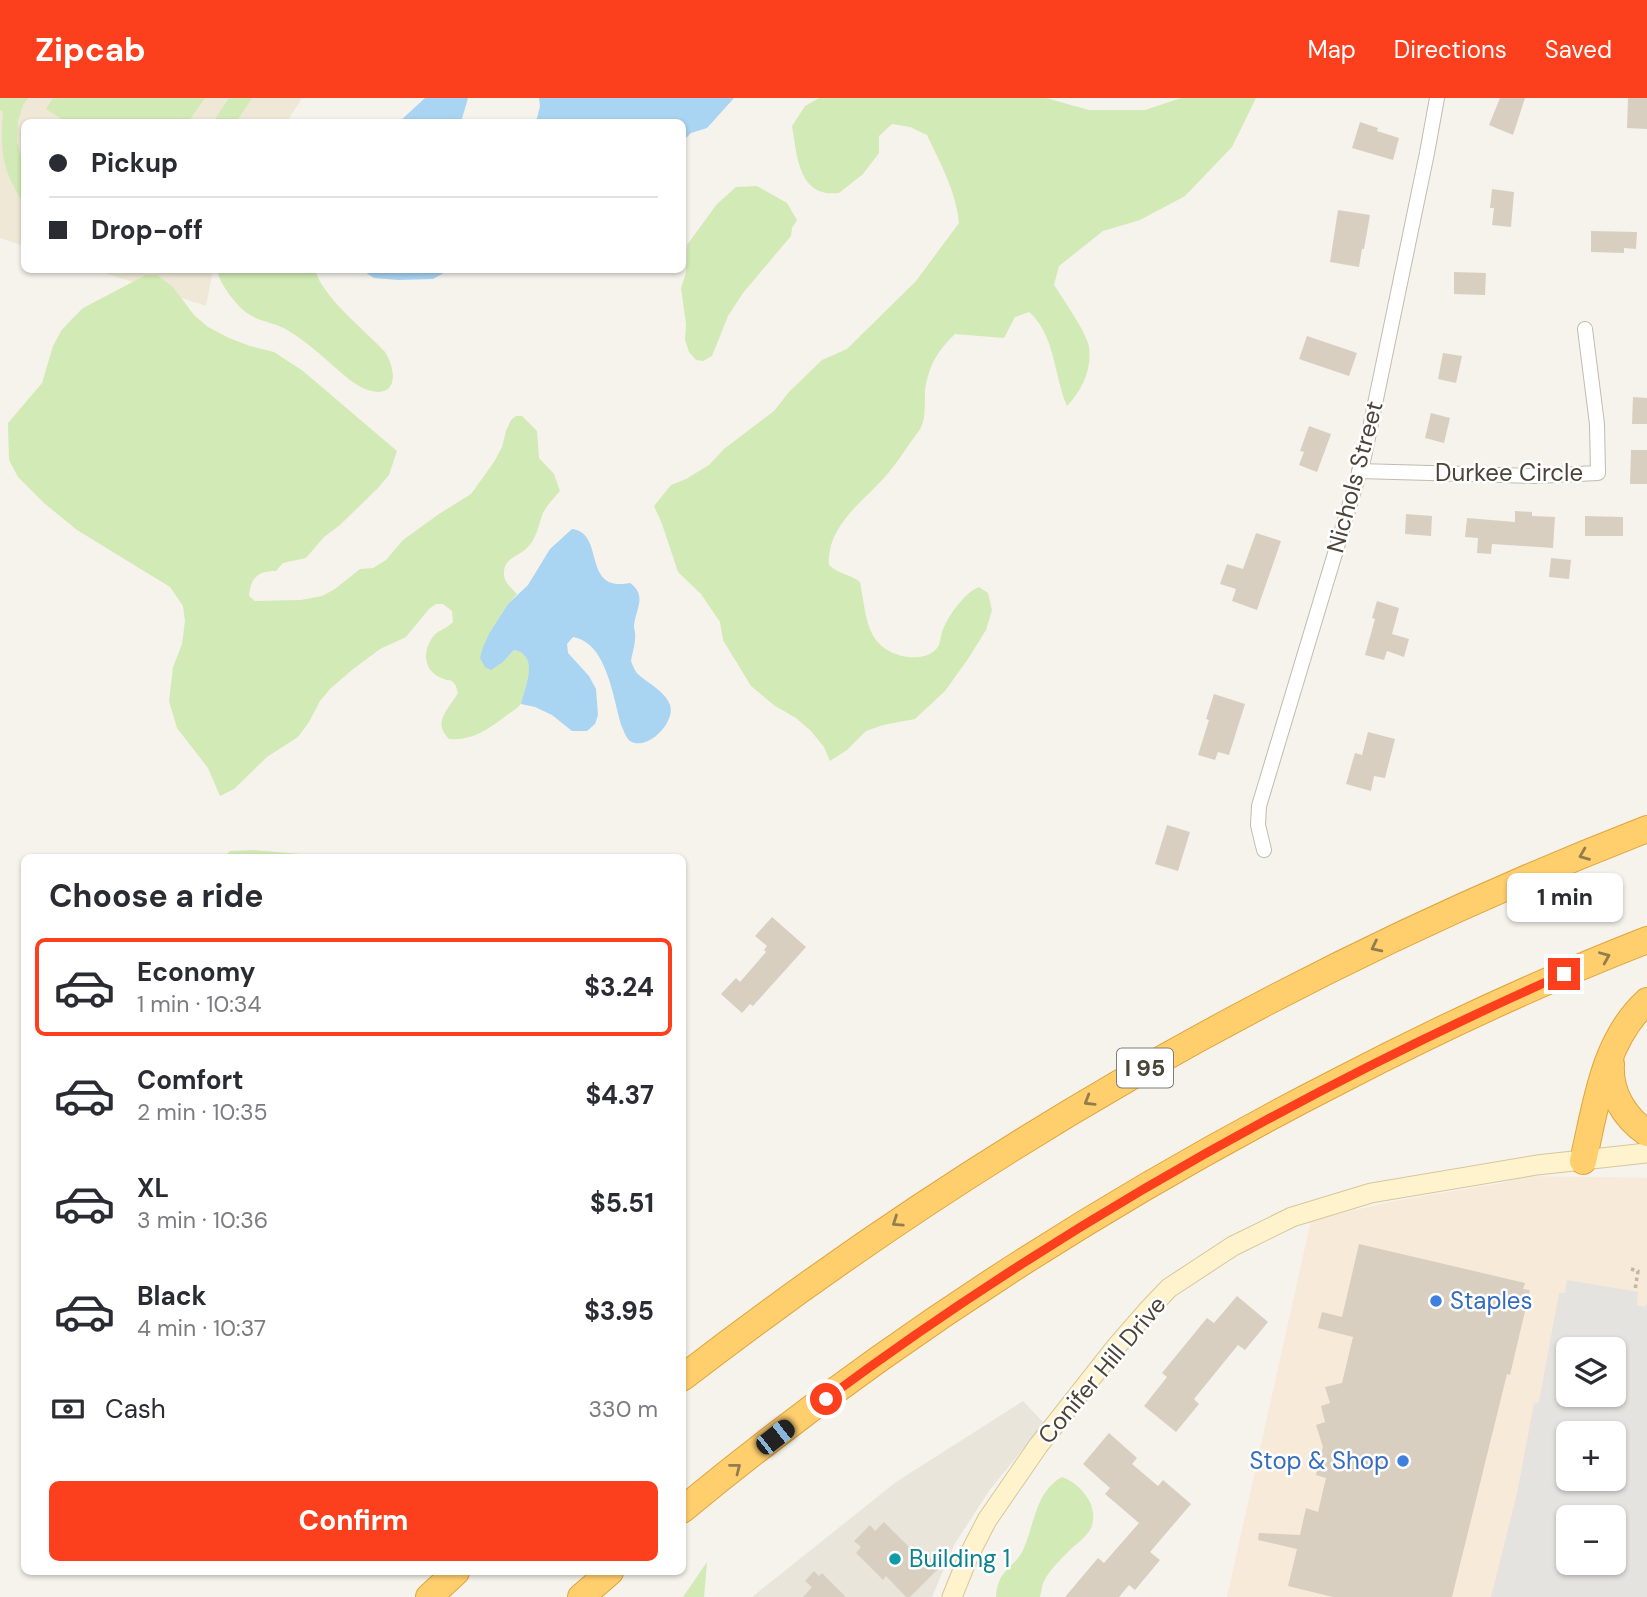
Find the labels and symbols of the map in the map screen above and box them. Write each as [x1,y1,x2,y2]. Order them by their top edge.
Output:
street label: Nichols Street [1319,398,1390,556]
street label: Durkee Circle [1435,457,1583,488]
one-way arrow [1578,846,1590,860]
callout: 1 min [1506,872,1622,922]
one-way arrow [1371,939,1383,953]
one-way arrow [1598,951,1610,965]
route end [1548,958,1580,990]
road number: I 95 [1117,1049,1173,1088]
one-way arrow [1083,1092,1096,1105]
one-way arrow [892,1214,905,1226]
place label: Staples [1450,1285,1532,1316]
street label: Conifer Hill Drive [1031,1289,1172,1450]
marker: Staples [1428,1293,1444,1309]
route start [810,1383,842,1415]
car [752,1416,799,1458]
place label: Stop & Shop [1249,1445,1389,1476]
marker: Stop & Shop [1395,1453,1411,1469]
one-way arrow [728,1463,740,1476]
place label: Building 1 [909,1543,1010,1574]
marker: Building 1 [887,1551,903,1567]

